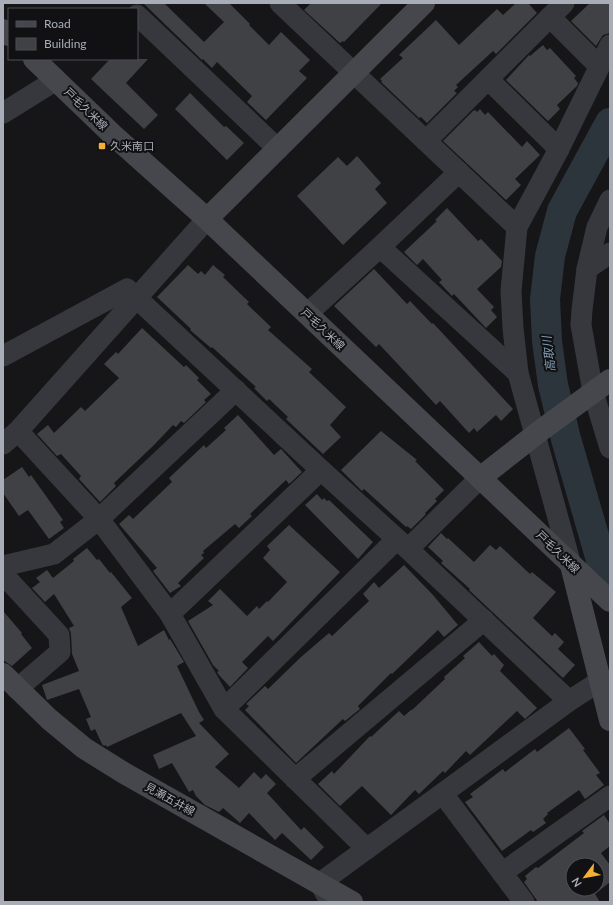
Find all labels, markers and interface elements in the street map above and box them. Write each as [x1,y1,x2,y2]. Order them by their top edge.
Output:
legend [8,8,138,60]
text: Road [44,16,71,31]
text: Building [44,36,87,51]
street label: 戸毛久米線 [62,85,111,132]
place label: 久米南口 [110,139,154,152]
marker: 久米南口 [97,141,107,151]
street label: 戸毛久米線 [299,305,348,352]
water label: 高取川 [539,333,558,373]
street label: 戸毛久米線 [534,528,583,575]
street label: 見瀬五井線 [143,780,197,818]
north arrow [565,857,605,897]
text: N [568,876,584,890]

